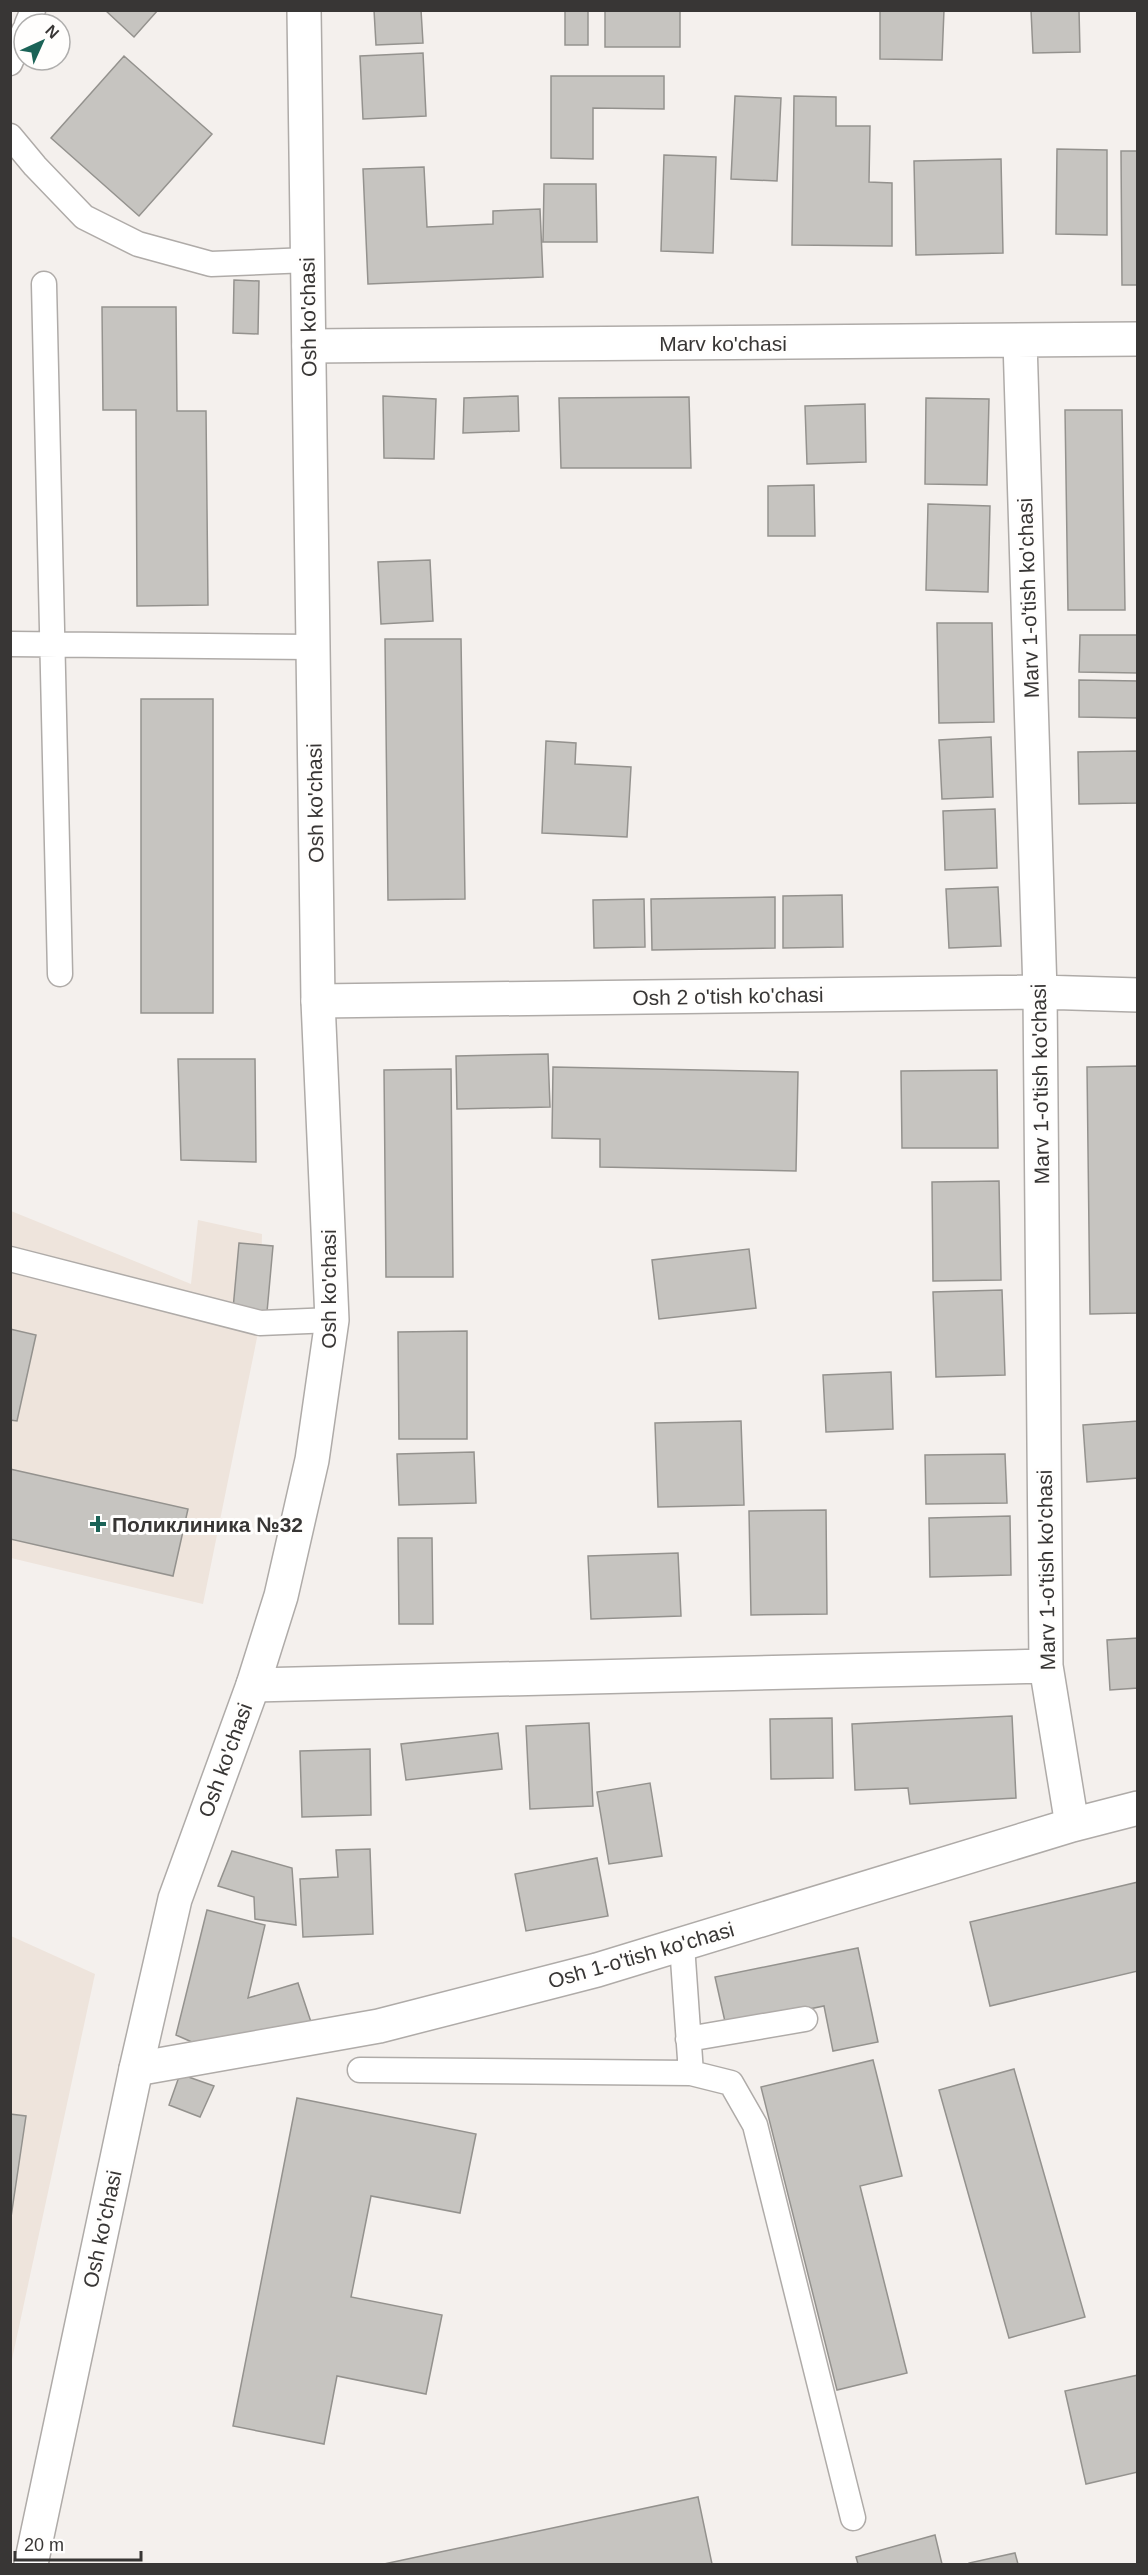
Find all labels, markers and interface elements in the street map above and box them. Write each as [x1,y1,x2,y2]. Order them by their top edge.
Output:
north arrow [12,12,72,72]
text: N [42,22,62,42]
street label: Osh ko'chasi [295,257,321,377]
street label: Marv ko'chasi [659,332,787,355]
street label: Marv 1-o'tish ko'chasi [1013,497,1043,699]
street label: Osh ko'chasi [302,743,328,863]
street label: Osh 2 o'tish ko'chasi [632,983,824,1009]
street label: Marv 1-o'tish ko'chasi [1027,984,1053,1184]
street label: Osh ko'chasi [317,1229,340,1349]
street label: Marv 1-o'tish ko'chasi [1033,1470,1059,1670]
place label: Поликлиника №32 [112,1513,303,1536]
marker: Поликлиника №32 [89,1515,107,1533]
street label: Osh ko'chasi [194,1700,256,1820]
street label: Osh 1-o'tish ko'chasi [545,1917,737,1993]
street label: Osh ko'chasi [78,2168,126,2290]
scale bar [15,2524,141,2562]
text: 20 m [24,2535,64,2555]

